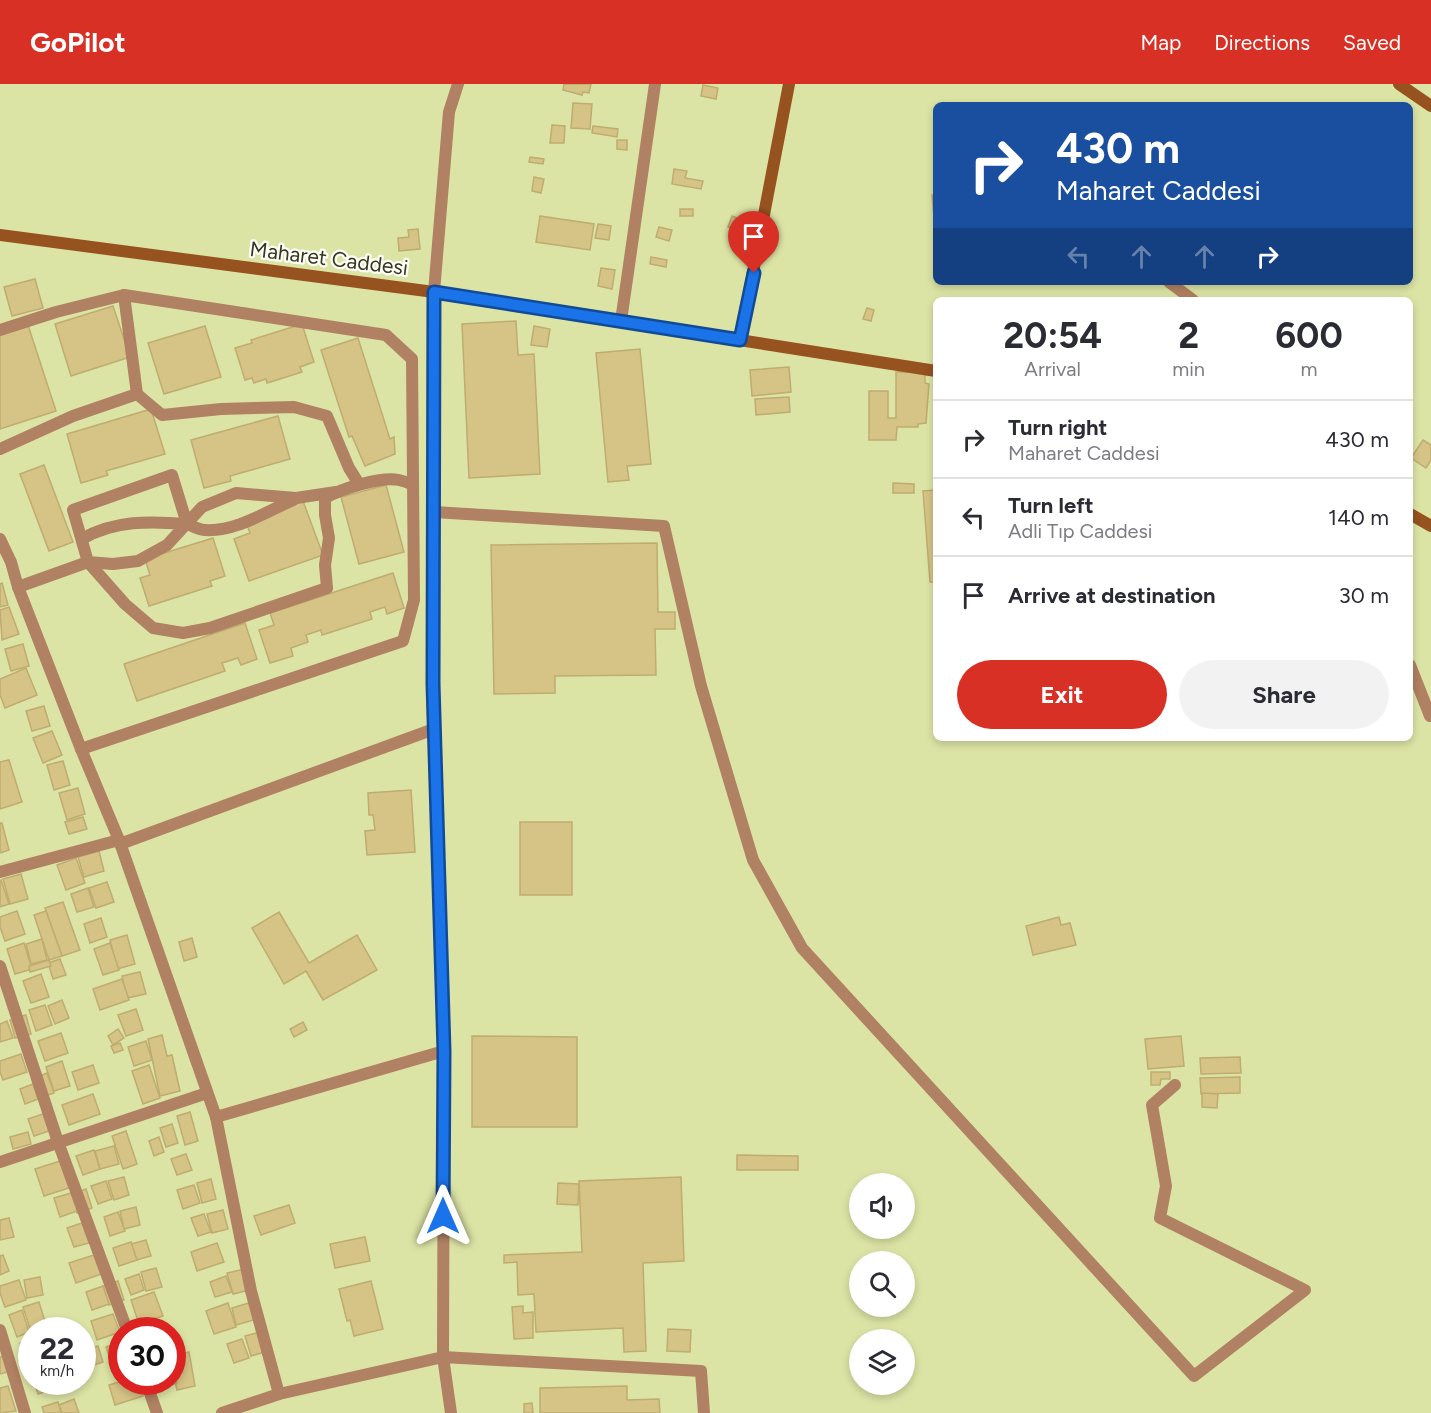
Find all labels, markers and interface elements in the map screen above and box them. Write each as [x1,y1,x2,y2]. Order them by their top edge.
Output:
text: GoPilot [30,25,126,59]
text: Map [1140,30,1181,55]
text: Directions [1214,30,1310,55]
text: Saved [1343,30,1401,55]
text: 430 m [1056,123,1180,174]
icon: right [957,126,1035,204]
text: Maharet Caddesi [1056,174,1261,207]
pin [728,211,779,273]
icon: arrive [737,220,770,253]
street label: Maharet Caddesi [248,236,410,280]
icon: left [1062,240,1095,273]
icon: ahead [1125,240,1158,273]
icon: ahead [1188,240,1221,273]
icon: right [1251,240,1284,273]
text: 20:54 [1003,314,1102,357]
text: 2 [1178,314,1199,357]
text: 600 [1275,314,1343,357]
text: Arrival [1024,357,1081,381]
text: min [1172,357,1205,381]
text: m [1300,357,1317,381]
text: Turn right [1008,414,1107,441]
icon: right [957,423,990,456]
text: 430 m [1325,426,1389,453]
text: Maharet Caddesi [1008,441,1160,465]
text: Turn left [1008,492,1094,519]
icon: left [957,501,990,534]
text: 140 m [1328,504,1389,531]
text: Adli Tıp Caddesi [1008,519,1153,543]
icon: arrive [957,579,990,612]
text: Arrive at destination [1008,582,1216,609]
text: 30 m [1339,582,1389,609]
button: Exit [957,660,1167,729]
button: Share [1179,660,1389,729]
map controls [849,1173,915,1395]
button: sound [849,1173,915,1239]
position arrow [411,1184,475,1248]
button: search [849,1251,915,1317]
speed limit sign: 30 [108,1317,186,1395]
button: layers [849,1329,915,1395]
text: 22 [40,1330,74,1367]
text: km/h [40,1362,74,1380]

